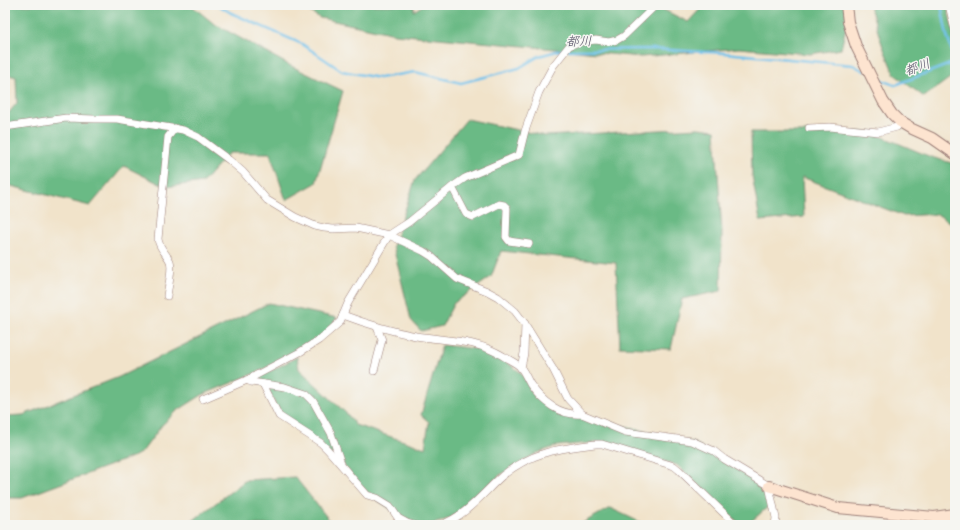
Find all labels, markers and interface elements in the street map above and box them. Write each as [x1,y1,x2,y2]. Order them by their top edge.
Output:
water label: 都川 [566,30,592,50]
water label: 都川 [901,52,933,80]

